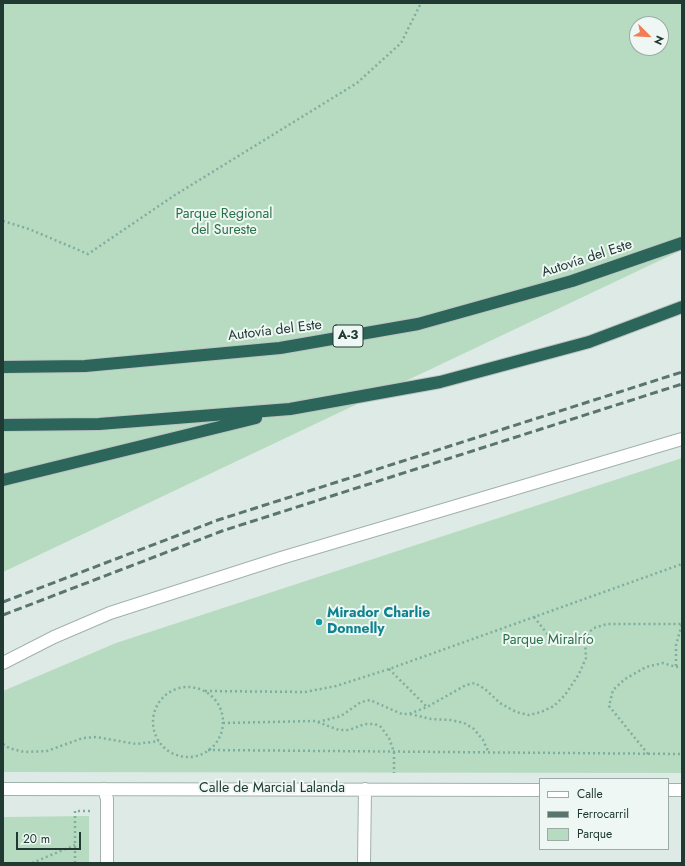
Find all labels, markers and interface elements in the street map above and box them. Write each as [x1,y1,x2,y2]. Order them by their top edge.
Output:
north arrow [629,16,669,56]
text: N [650,33,668,48]
park label: Parque Regional del Sureste [176,207,272,240]
street label: Autovía del Este [540,236,634,282]
street label: Autovía del Este [227,317,323,345]
road number: A-3 [333,325,363,347]
place label: Mirador Charlie Donnelly [327,606,430,638]
marker: Mirador Charlie Donnelly [314,617,324,627]
park label: Parque Miralrío [502,633,594,649]
legend [539,778,669,850]
street label: Calle de Marcial Lalanda [199,781,345,797]
text: Calle [577,785,603,803]
text: Ferrocarril [577,805,629,823]
scale bar [18,824,83,850]
text: Parque [577,825,612,843]
text: 20 m [23,830,50,848]

